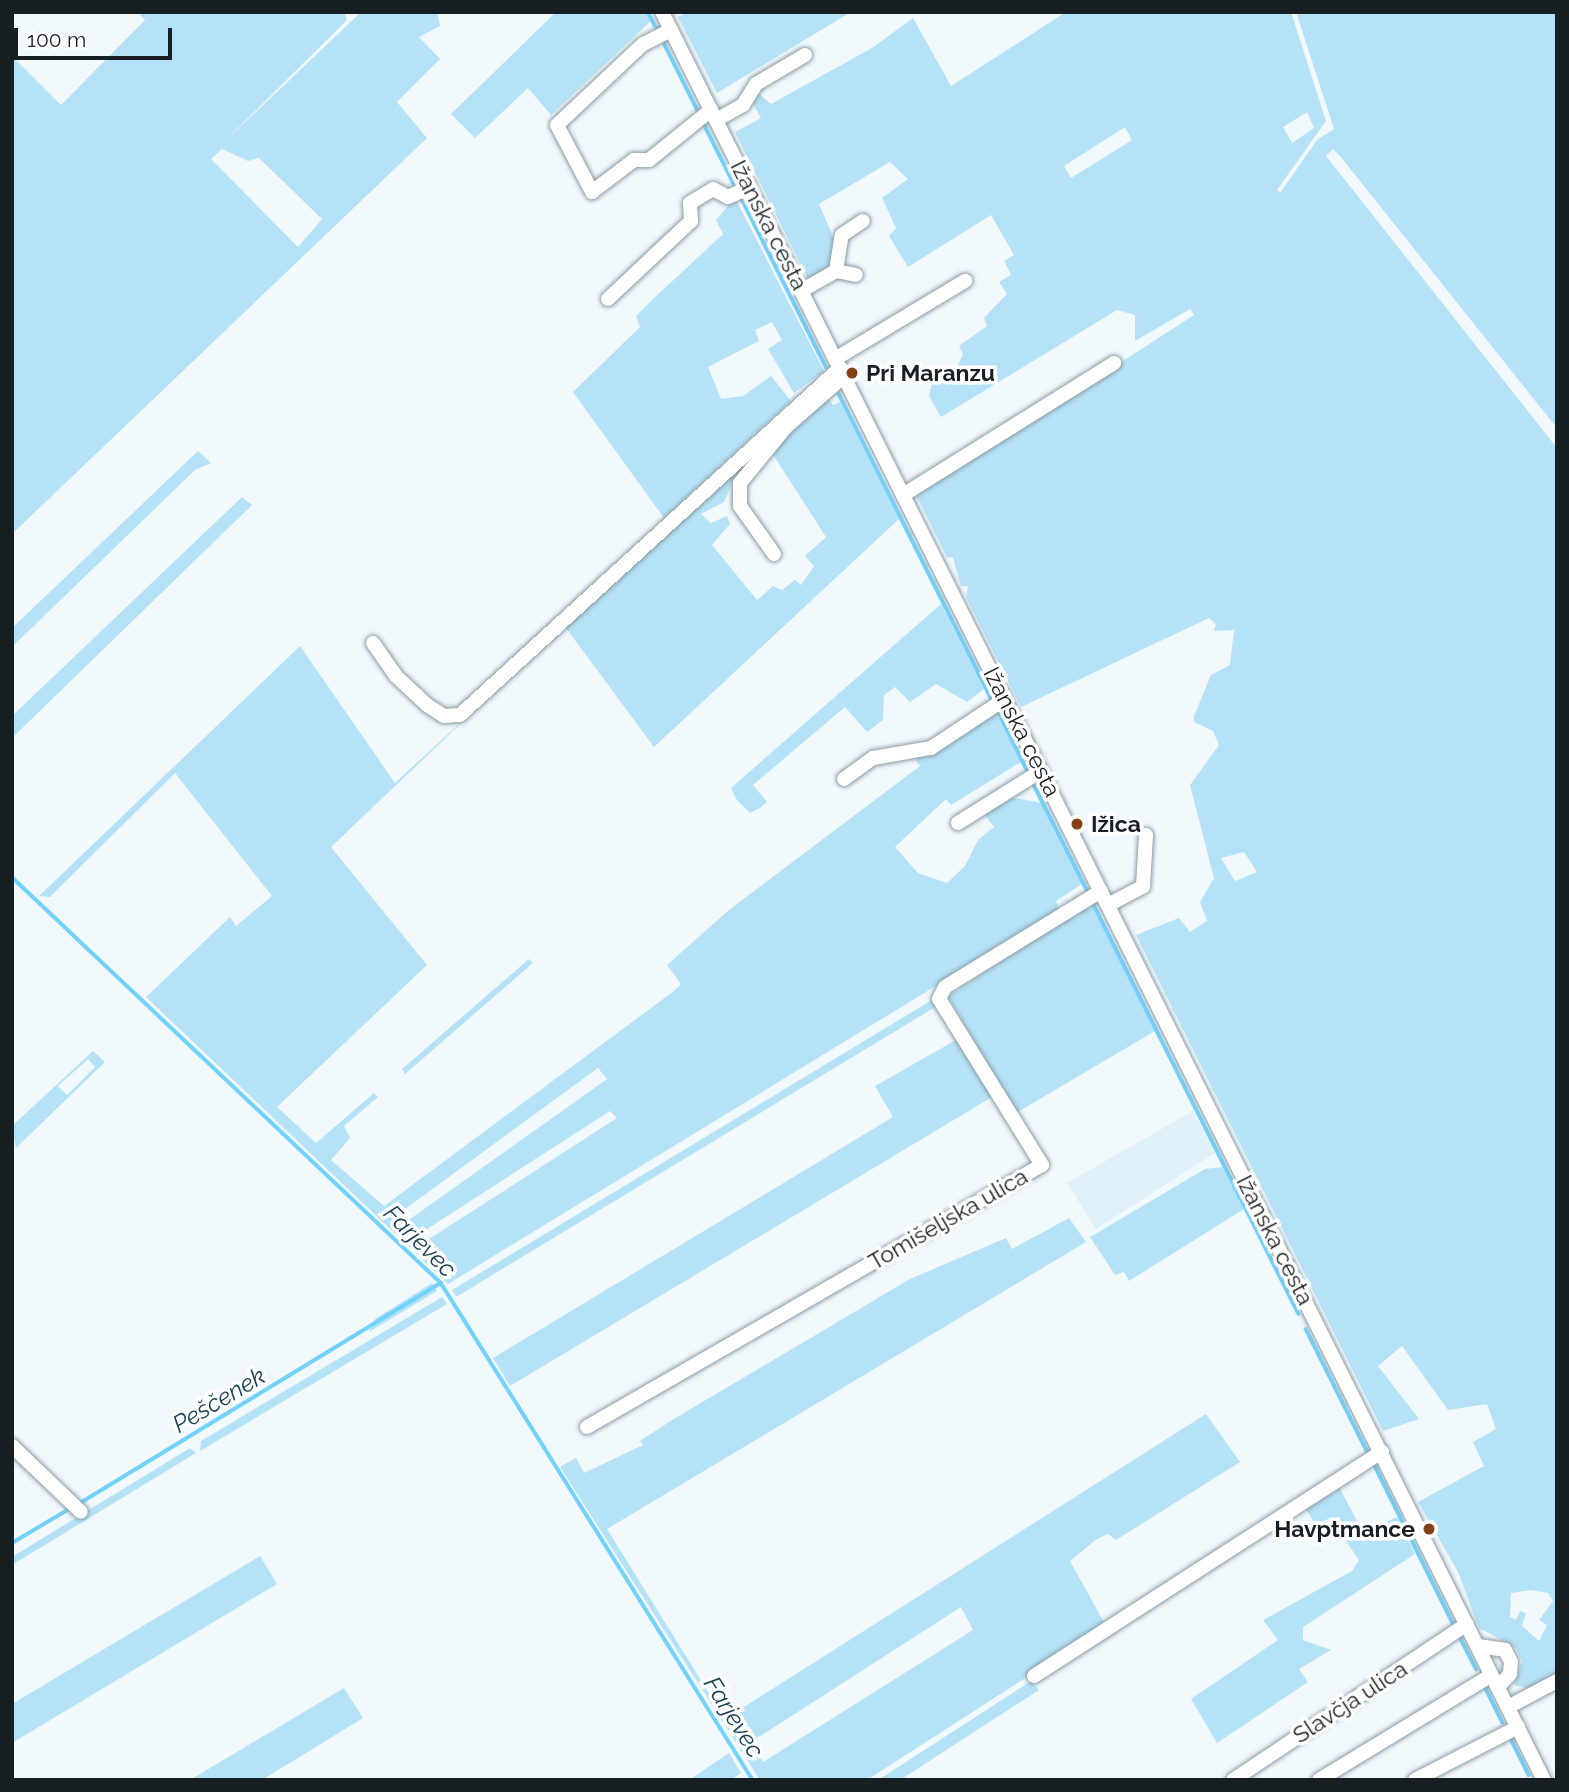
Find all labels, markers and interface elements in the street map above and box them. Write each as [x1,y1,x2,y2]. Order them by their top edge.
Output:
scale bar [18,14,175,58]
text: 100 m [27,27,86,52]
street label: Ižanska cesta [724,155,814,295]
place label: Pri Maranzu [866,359,995,387]
marker: Pri Maranzu [844,365,860,381]
street label: Ižanska cesta [977,662,1067,802]
place label: Ižica [1091,810,1141,838]
marker: Ižica [1069,816,1085,832]
street label: Tomišeljska ulica [864,1162,1032,1276]
street label: Ižanska cesta [1230,1170,1320,1310]
water label: Farjevec [378,1199,462,1283]
water label: Peščenek [167,1361,271,1439]
place label: Havptmance [1274,1515,1415,1543]
marker: Havptmance [1421,1521,1437,1537]
street label: Slavčja ulica [1288,1655,1412,1749]
water label: Farjevec [698,1671,770,1763]

